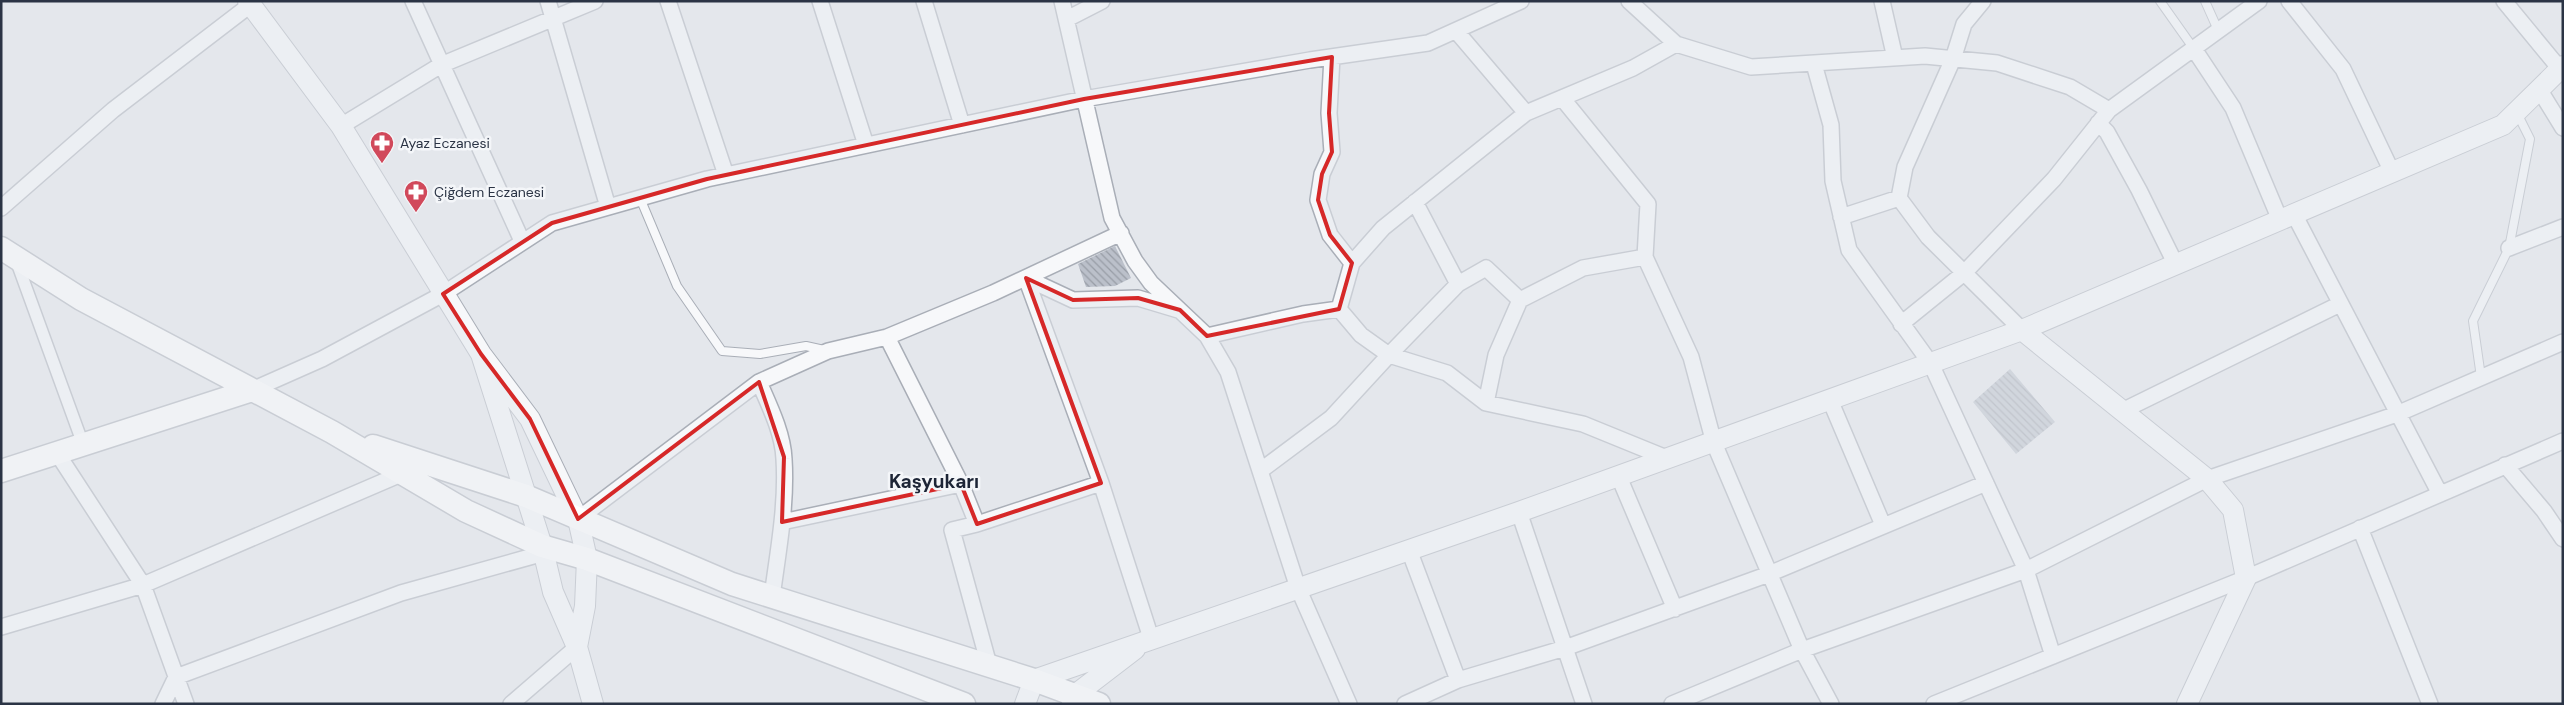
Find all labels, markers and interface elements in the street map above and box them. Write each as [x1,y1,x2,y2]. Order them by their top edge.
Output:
pharmacy icon: Ayaz Eczanesi [369,130,395,164]
place label: Ayaz Eczanesi [400,134,490,152]
pharmacy icon: Çiğdem Eczanesi [403,179,429,213]
place label: Çiğdem Eczanesi [434,183,544,201]
district label: Kaşyukarı [889,469,979,494]

